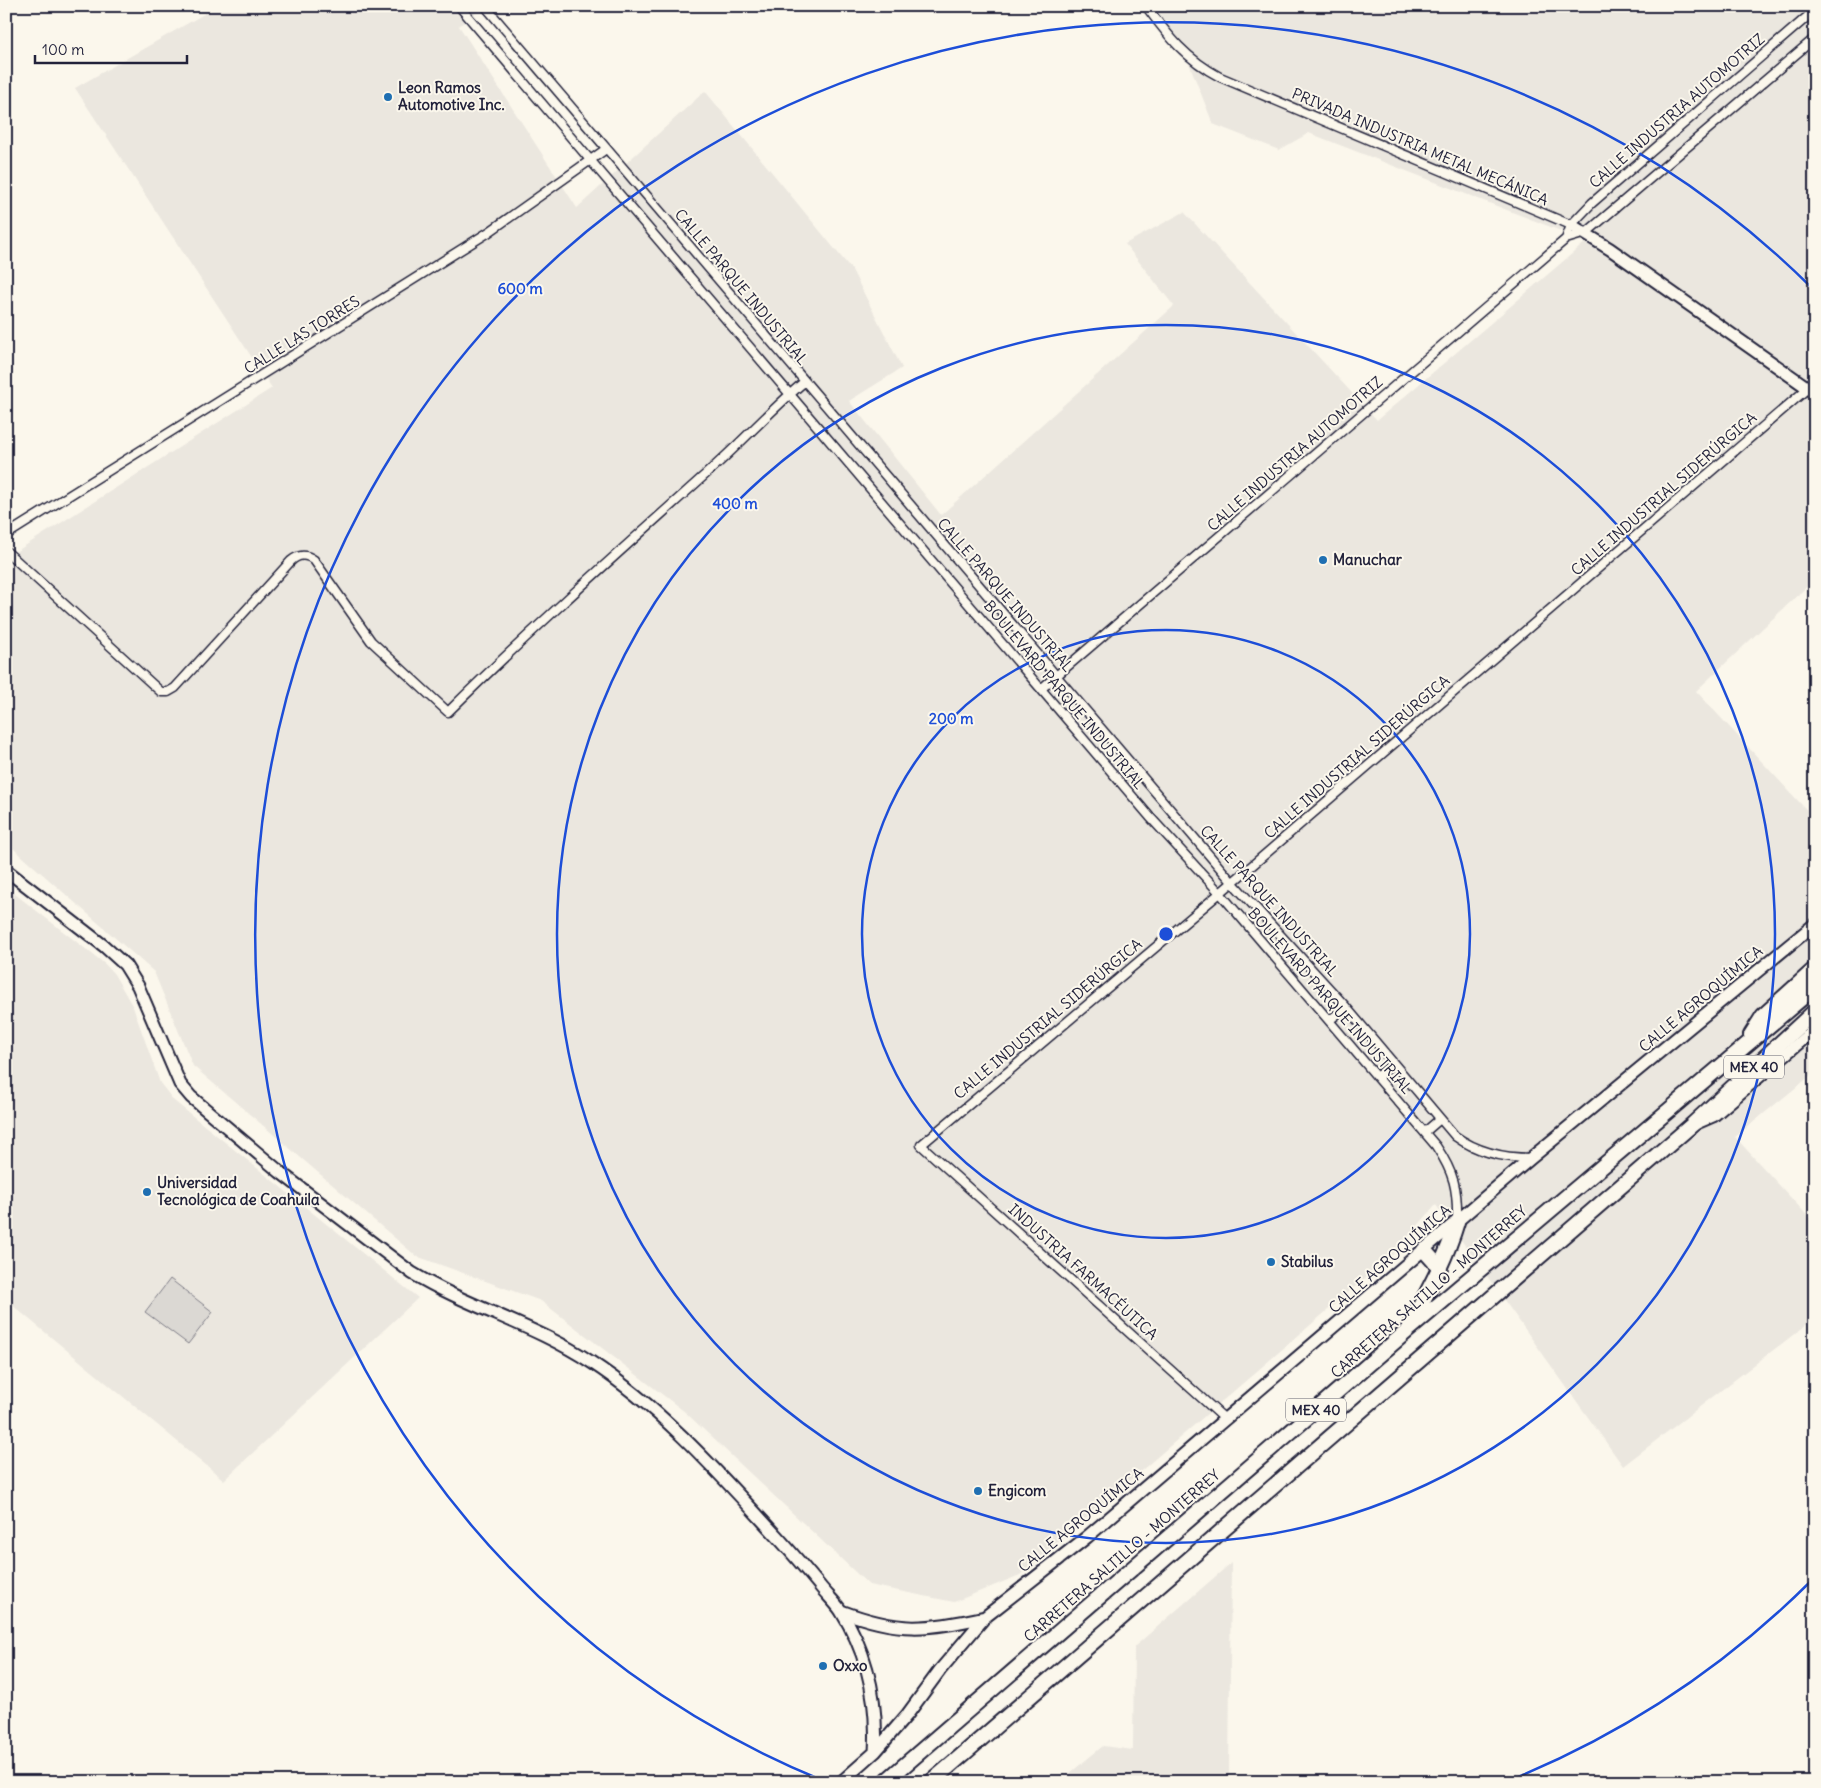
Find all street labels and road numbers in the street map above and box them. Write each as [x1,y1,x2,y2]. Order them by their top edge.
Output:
street label: CALLE INDUSTRIA AUTOMOTRIZ [1585,29,1769,192]
street label: PRIVADA INDUSTRIA METAL MECÁNICA [1289,84,1552,209]
street label: CALLE PARQUE INDUSTRIAL [671,205,812,368]
street label: CALLE LAS TORRES [240,291,363,378]
street label: CALLE INDUSTRIA AUTOMOTRIZ [1203,372,1387,535]
street label: CALLE INDUSTRIAL SIDERÚRGICA [1566,407,1761,579]
street label: CALLE PARQUE INDUSTRIAL [933,514,1077,675]
street label: BOULEVARD PARQUE INDUSTRIAL [980,596,1149,793]
street label: CALLE INDUSTRIAL SIDERÚRGICA [1259,670,1454,842]
street label: CALLE PARQUE INDUSTRIAL [1196,821,1343,980]
street label: BOULEVARD PARQUE INDUSTRIAL [1244,904,1416,1098]
street label: CALLE INDUSTRIAL SIDERÚRGICA [949,933,1146,1103]
street label: CALLE AGROQUÍMICA [1635,941,1767,1056]
road number: MEX 40 [1724,1056,1784,1078]
street label: INDUSTRIA FARMACÉUTICA [1005,1199,1162,1344]
street label: CALLE AGROQUÍMICA [1325,1200,1455,1317]
street label: CARRETERA SALTILLO - MONTERREY [1327,1201,1531,1382]
road number: MEX 40 [1286,1398,1346,1422]
street label: CALLE AGROQUÍMICA [1014,1463,1147,1576]
street label: CARRETERA SALTILLO - MONTERREY [1020,1465,1224,1646]

